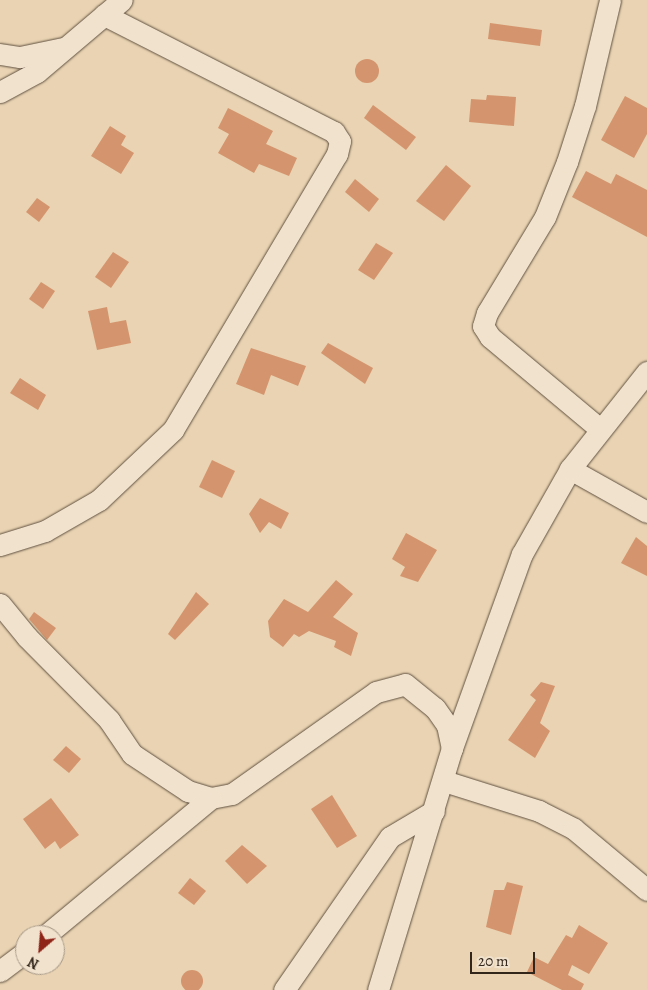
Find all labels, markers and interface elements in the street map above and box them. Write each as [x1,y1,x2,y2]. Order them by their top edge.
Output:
north arrow [15,925,65,975]
scale bar [472,942,537,974]
text: 20 m [478,951,509,971]
text: N [25,952,42,974]

